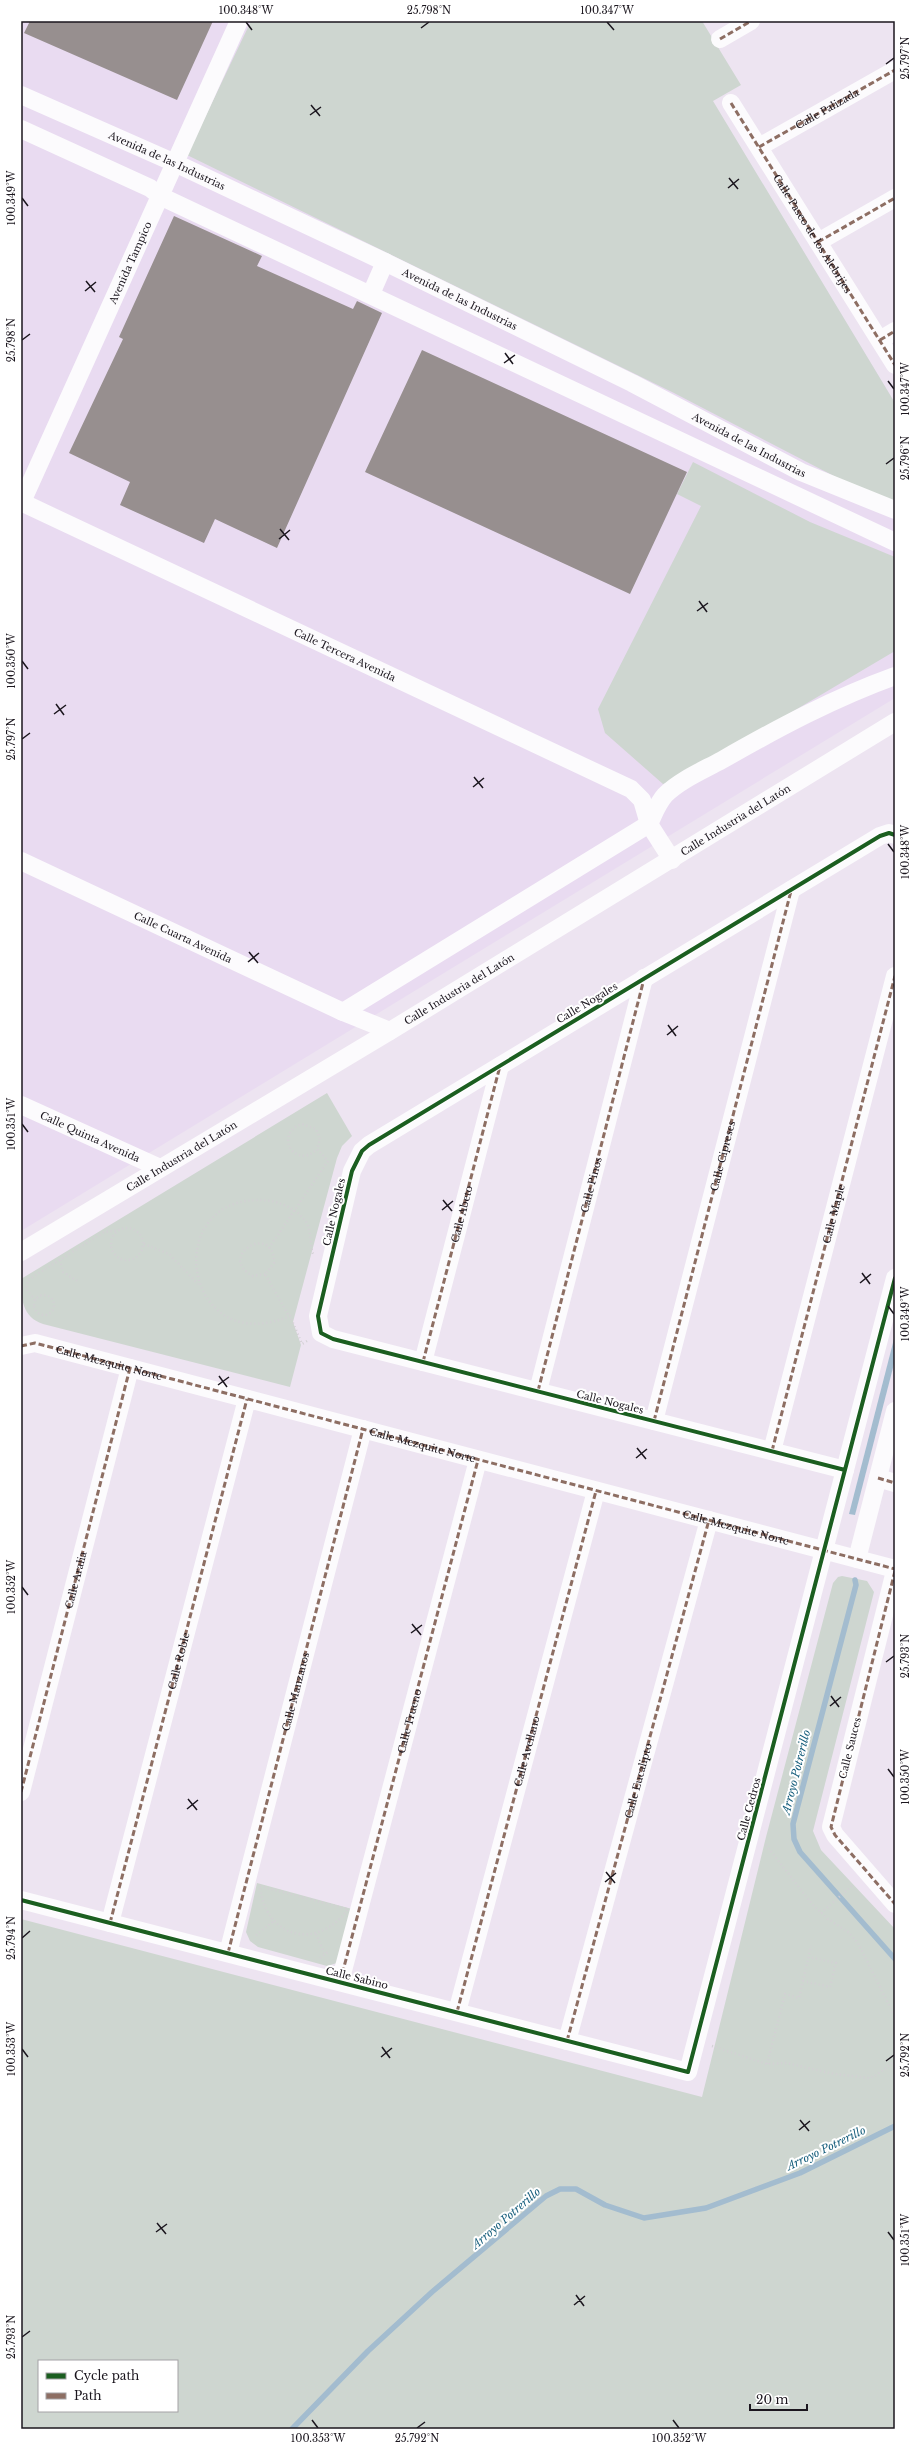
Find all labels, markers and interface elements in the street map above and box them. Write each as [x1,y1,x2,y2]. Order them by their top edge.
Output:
text: 100.348°W [219,4,273,17]
text: 25.798°N [407,4,451,17]
text: 100.347°W [580,4,634,17]
text: 25.797°N [899,36,912,80]
street label: Calle Palizada [793,85,861,132]
street label: Avenida de las Industrias [106,128,228,193]
text: 100.349°W [5,170,18,225]
street label: Calle Paseo de los Alebrijes [771,172,855,296]
street label: Avenida Tampico [105,219,154,307]
street label: Avenida de las Industrias [399,265,520,333]
text: 25.798°N [5,318,18,362]
text: 100.347°W [899,362,912,416]
street label: Avenida de las Industrias [689,409,808,480]
text: 25.796°N [899,436,912,480]
street label: Calle Tercera Avenida [292,625,398,684]
text: 100.350°W [5,633,18,689]
text: 25.797°N [5,717,18,761]
street label: Calle Industria del Latón [678,781,793,858]
text: 100.348°W [899,825,912,879]
street label: Calle Cuarta Avenida [132,908,235,966]
street label: Calle Industria del Latón [402,950,517,1027]
street label: Calle Nogales [554,979,620,1026]
text: 100.351°W [5,1097,18,1150]
street label: Calle Quinta Avenida [38,1108,143,1165]
street label: Calle Industria del Latón [124,1118,239,1194]
street label: Calle Cipreses [707,1119,738,1192]
street label: Calle Pinos [578,1155,604,1214]
street label: Calle Nogales [320,1176,348,1247]
street label: Calle Maple [819,1182,847,1245]
street label: Calle Abeto [448,1183,475,1244]
text: 100.349°W [899,1286,912,1341]
street label: Calle Mezquite Norte [55,1342,164,1383]
street label: Calle Nogales [575,1387,645,1417]
street label: Calle Mezquite Norte [368,1425,477,1465]
street label: Calle Mezquite Norte [681,1507,791,1547]
street label: Calle Aralia [62,1549,89,1610]
text: 100.352°W [5,1560,18,1614]
street label: Calle Roble [165,1631,192,1691]
text: 25.793°N [899,1634,912,1678]
street label: Calle Manzanos [279,1650,312,1732]
street label: Calle Trueno [394,1687,424,1755]
street label: Calle Avellano [511,1714,542,1788]
street label: Calle Sauces [836,1715,864,1780]
water label: Arroyo Potrerillo [778,1728,813,1818]
street label: Calle Eucalipto [622,1741,655,1820]
text: 100.350°W [899,1749,912,1805]
street label: Calle Cedros [734,1776,764,1842]
text: 25.794°N [5,1916,18,1960]
street label: Calle Sabino [324,1964,390,1992]
text: 100.353°W [5,2022,18,2076]
text: 25.792°N [899,2033,912,2077]
water label: Arroyo Potrerillo [782,2123,868,2174]
water label: Arroyo Potrerillo [467,2184,543,2253]
text: 100.351°W [899,2213,912,2266]
text: 25.793°N [5,2315,18,2359]
legend [38,2360,178,2412]
text: Cycle path [74,2368,139,2383]
scale bar [750,2386,807,2412]
text: Path [74,2388,102,2403]
text: 20 m [756,2392,788,2407]
text: 100.353°W [291,2432,345,2445]
text: 25.792°N [395,2432,439,2445]
text: 100.352°W [652,2432,706,2445]

